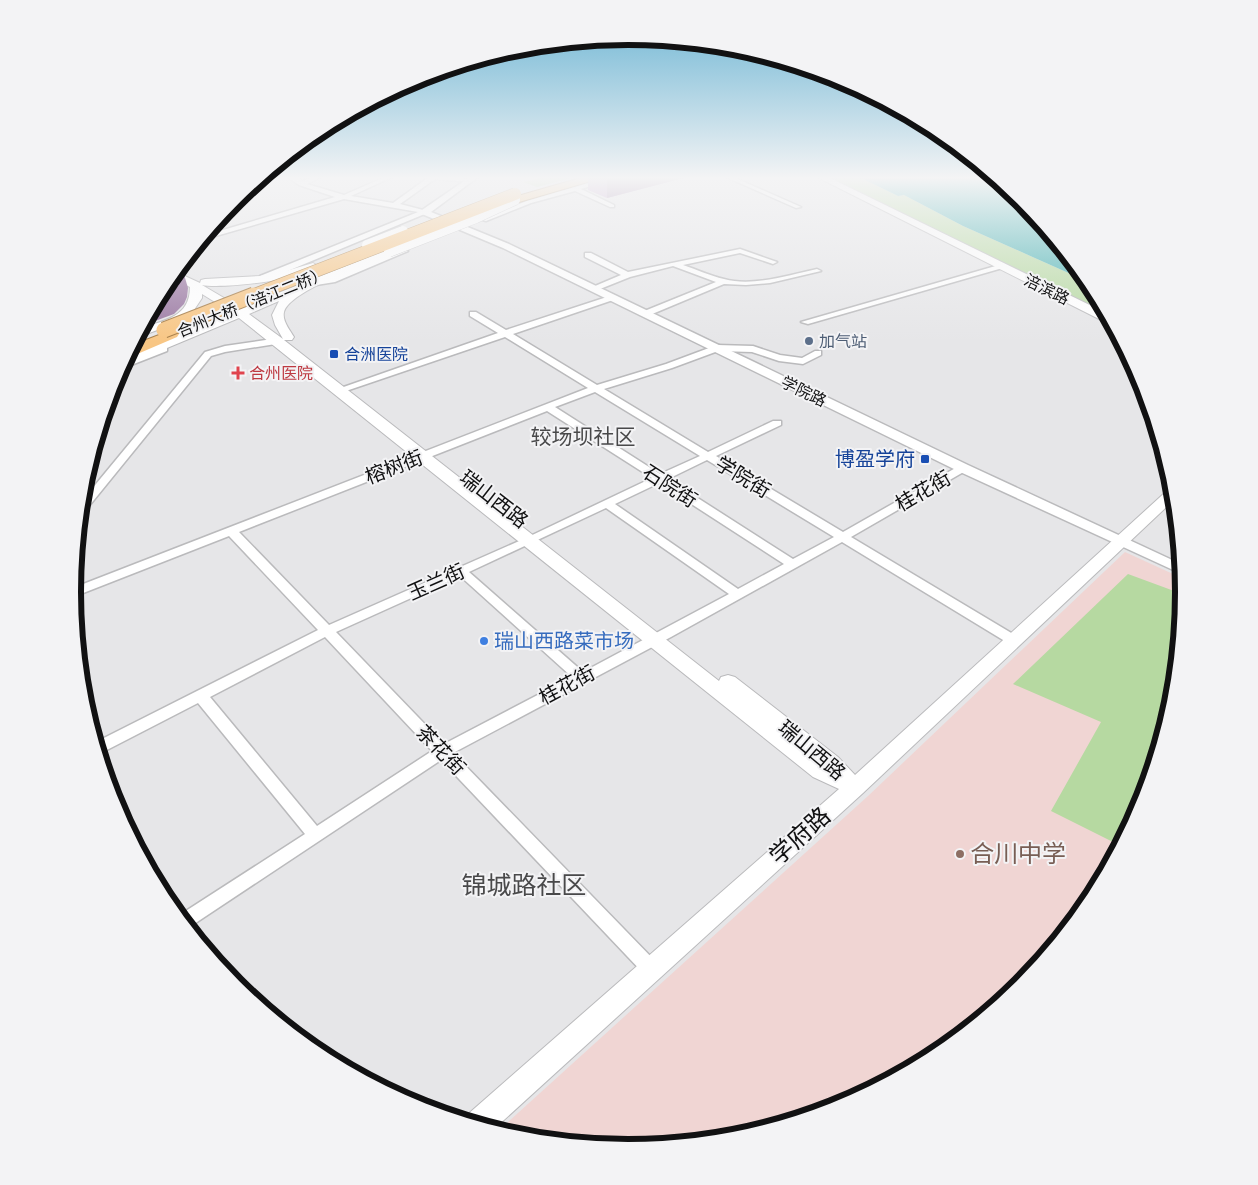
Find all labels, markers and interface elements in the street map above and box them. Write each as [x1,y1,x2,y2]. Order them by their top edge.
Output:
street label: 合州大桥（涪江二桥） [174,262,331,343]
street label: 涪滨路 [1020,269,1073,310]
place label: 加气站 [819,330,867,353]
marker: 加气站 [803,335,815,347]
place label: 合洲医院 [344,343,408,366]
marker: 合洲医院 [328,348,340,360]
place label: 合州医院 [249,362,313,385]
marker: 合州医院 [231,366,245,380]
street label: 学院路 [777,371,830,412]
district label: 较场坝社区 [531,422,636,452]
street label: 榕树街 [361,443,427,492]
place label: 博盈学府 [835,445,915,474]
street label: 学院街 [710,450,776,505]
marker: 博盈学府 [919,453,931,465]
street label: 石院街 [637,458,703,515]
street label: 瑞山西路 [453,463,534,535]
street label: 桂花街 [890,464,956,519]
street label: 玉兰街 [403,557,470,608]
place label: 瑞山西路菜市场 [494,627,634,656]
marker: 瑞山西路菜市场 [478,635,490,647]
street label: 桂花街 [534,659,601,712]
street label: 瑞山西路 [772,714,852,787]
street label: 茶花街 [409,719,472,782]
street label: 学府路 [761,799,838,873]
place label: 合川中学 [970,836,1066,871]
marker: 合川中学 [954,848,966,860]
district label: 锦城路社区 [461,867,587,903]

